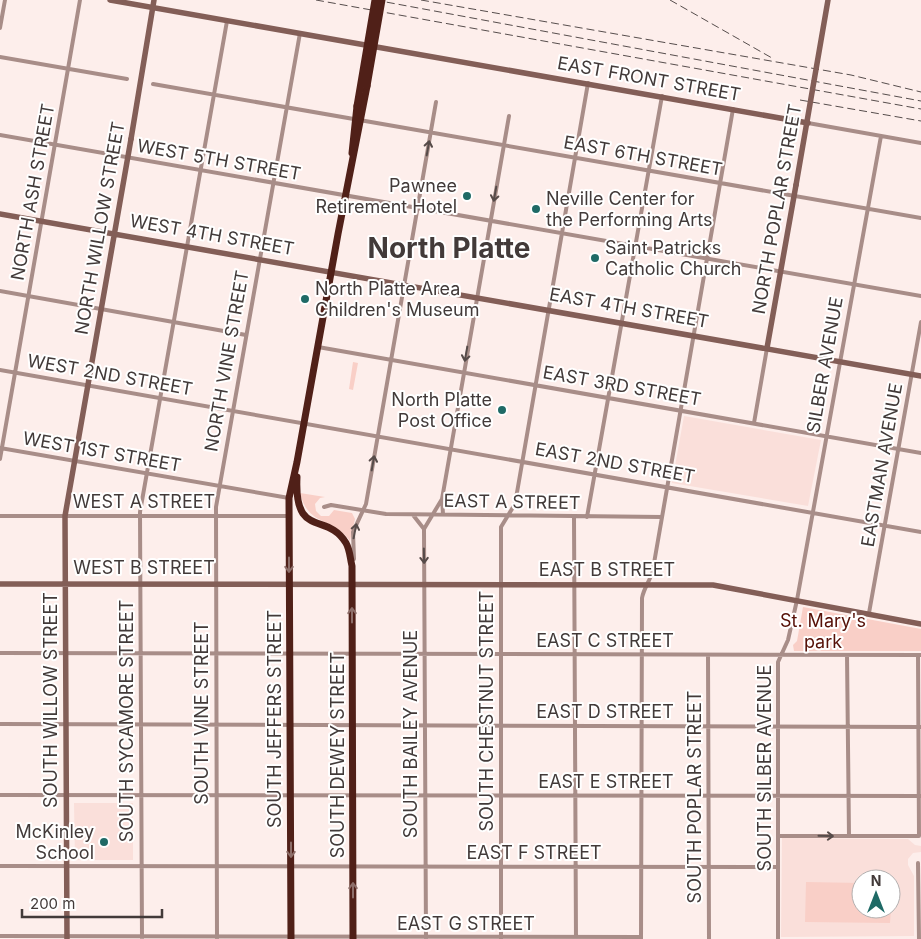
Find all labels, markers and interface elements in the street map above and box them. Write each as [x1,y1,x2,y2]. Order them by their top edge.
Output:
street label: EAST FRONT STREET [556,52,742,105]
street label: NORTH ASH STREET [7,102,58,282]
street label: NORTH POPLAR STREET [748,102,805,316]
street label: NORTH WILLOW STREET [70,120,129,336]
street label: EAST 6TH STREET [562,131,724,180]
street label: WEST 5TH STREET [136,135,303,184]
one-way arrow [424,140,434,156]
place label: Pawnee Retirement Hotel [315,175,457,217]
one-way arrow [489,185,499,201]
place label: Neville Center for the Performing Arts [546,188,713,230]
marker: Pawnee Retirement Hotel [461,190,473,202]
marker: Neville Center for the Performing Arts [530,203,542,215]
street label: WEST 4TH STREET [128,210,296,259]
district label: North Platte [368,231,530,265]
place label: Saint Patricks Catholic Church [605,237,742,279]
marker: Saint Patricks Catholic Church [589,252,601,264]
street label: NORTH VINE STREET [200,269,253,453]
place label: North Platte Area Children's Museum [315,278,479,320]
street label: EAST 4TH STREET [548,283,710,332]
marker: North Platte Area Children's Museum [299,293,311,305]
street label: SILBER AVENUE [802,295,847,435]
one-way arrow [461,345,471,361]
street label: WEST 2ND STREET [26,350,194,399]
street label: EAST 3RD STREET [541,361,703,410]
street label: EASTMAN AVENUE [857,381,906,548]
place label: North Platte Post Office [391,389,492,431]
marker: North Platte Post Office [496,404,508,416]
street label: WEST 1ST STREET [21,427,183,476]
street label: EAST 2ND STREET [533,438,697,487]
one-way arrow [369,456,379,472]
street label: EAST A STREET [443,490,581,513]
street label: WEST A STREET [73,491,215,512]
one-way arrow [351,524,360,540]
one-way arrow [419,548,429,564]
one-way arrow [284,556,294,573]
street label: WEST B STREET [73,557,215,578]
street label: EAST B STREET [539,559,675,580]
street label: SOUTH CHESTNUT STREET [476,591,497,831]
street label: SOUTH WILLOW STREET [40,592,61,808]
street label: SOUTH SYCAMORE STREET [116,600,137,842]
one-way arrow [347,607,357,623]
street label: SOUTH JEFFERS STREET [264,610,285,828]
park label: St. Mary's park [780,610,866,652]
street label: SOUTH VINE STREET [191,621,212,805]
street label: SOUTH BAILEY AVENUE [400,630,421,838]
street label: EAST C STREET [536,630,674,651]
street label: SOUTH DEWEY STREET [327,652,348,858]
street label: SOUTH SILBER AVENUE [754,665,775,871]
street label: SOUTH POPLAR STREET [684,691,705,903]
street label: EAST D STREET [536,701,674,722]
street label: EAST E STREET [538,771,674,792]
place label: McKinley School [15,821,94,863]
one-way arrow [818,831,834,841]
marker: McKinley School [98,836,110,848]
one-way arrow [286,842,295,858]
street label: EAST F STREET [466,842,602,863]
north arrow [851,869,901,919]
text: N [871,872,881,889]
one-way arrow [348,883,358,899]
scale bar [22,886,162,918]
text: 200 m [30,894,75,913]
street label: EAST G STREET [397,913,535,934]

